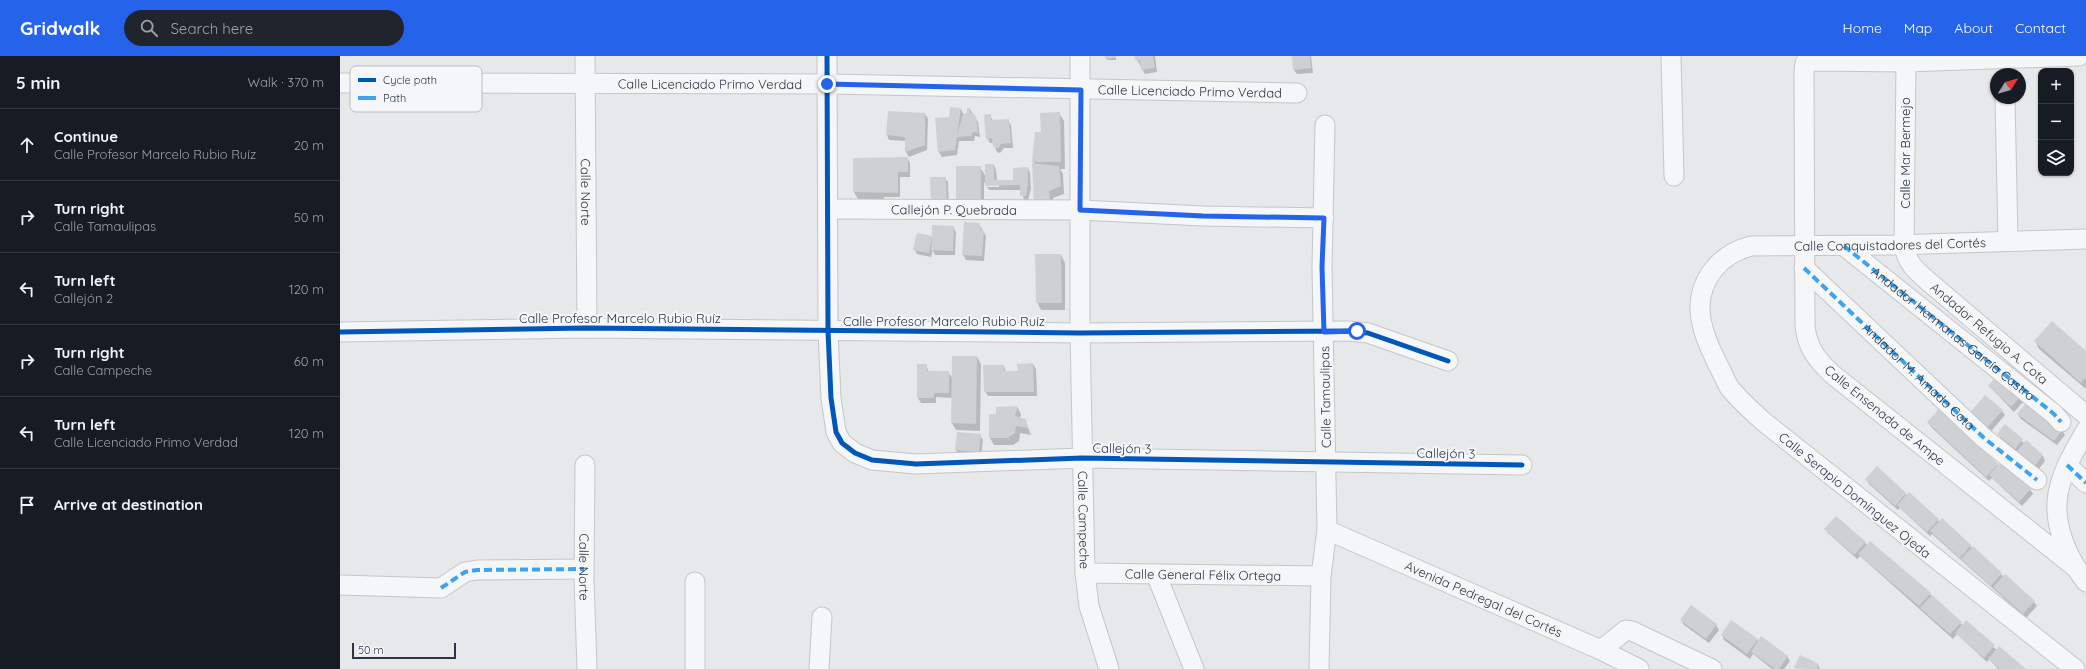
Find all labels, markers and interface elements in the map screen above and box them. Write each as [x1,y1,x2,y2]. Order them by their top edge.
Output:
search box [124,10,404,46]
text: Gridwalk [20,16,100,40]
icon: search [138,17,160,39]
text: Search here [170,19,253,38]
text: Home [1843,19,1882,37]
text: Map [1904,19,1932,37]
text: About [1954,19,1993,37]
text: Contact [2015,19,2066,37]
legend [350,66,482,112]
north arrow [1990,68,2026,104]
map controls [2038,68,2074,176]
button: + [2038,68,2074,104]
text: 5 min [16,72,60,93]
text: Cycle path [383,73,437,87]
text: Walk · 370 m [247,74,324,90]
route end [818,75,836,93]
street label: Calle Licenciado Primo Verdad [618,76,802,92]
street label: Calle Licenciado Primo Verdad [1098,81,1282,101]
text: Path [383,91,406,105]
street label: Calle Mar Bermejo [1897,97,1913,209]
button: − [2038,104,2074,140]
text: Continue [54,127,118,146]
icon: ahead [16,134,38,156]
text: 20 m [294,137,324,153]
button: layers [2038,140,2074,176]
text: Calle Profesor Marcelo Rubio Ruíz [54,146,256,162]
street label: Calle Norte [578,158,594,226]
text: Turn right [54,199,125,218]
street label: Callejón P. Quebrada [891,201,1017,218]
icon: right [16,206,38,228]
text: 50 m [294,209,324,225]
text: Calle Tamaulipas [54,218,156,234]
street label: Calle Conquistadores del Cortés [1794,234,1986,254]
street label: Andador Hermanas García Castro [1868,263,2038,404]
text: Turn left [54,271,116,290]
icon: left [16,278,38,300]
street label: Andador Refugio A. Cota [1927,279,2052,388]
text: 120 m [289,281,324,297]
text: Callejón 2 [54,290,113,306]
street label: Calle Profesor Marcelo Rubio Ruíz [519,310,721,326]
street label: Calle Profesor Marcelo Rubio Ruíz [843,313,1045,329]
street label: Andador M. Amado Cota [1859,320,1978,433]
route start [1348,322,1366,340]
text: Turn right [54,343,125,362]
street label: Calle Tamaulipas [1316,346,1334,448]
icon: right [16,350,38,372]
text: 60 m [294,353,324,369]
street label: Calle Ensenada de Ampe [1822,361,1948,469]
text: Calle Campeche [54,362,152,378]
text: Turn left [54,415,116,434]
icon: left [16,422,38,444]
text: 120 m [289,425,324,441]
street label: Calle Serapio Domínguez Ojeda [1776,429,1934,561]
text: Calle Licenciado Primo Verdad [54,434,238,450]
street label: Callejón 3 [1092,439,1152,457]
street label: Callejón 3 [1416,444,1476,462]
street label: Calle Campeche [1075,471,1093,569]
icon: arrive [16,494,38,516]
text: Arrive at destination [54,495,203,514]
street label: Calle Norte [576,533,593,601]
street label: Avenida Pedregal del Cortés [1402,557,1565,640]
street label: Calle General Félix Ortega [1125,566,1281,583]
scale bar [352,641,456,660]
text: 50 m [358,643,384,657]

